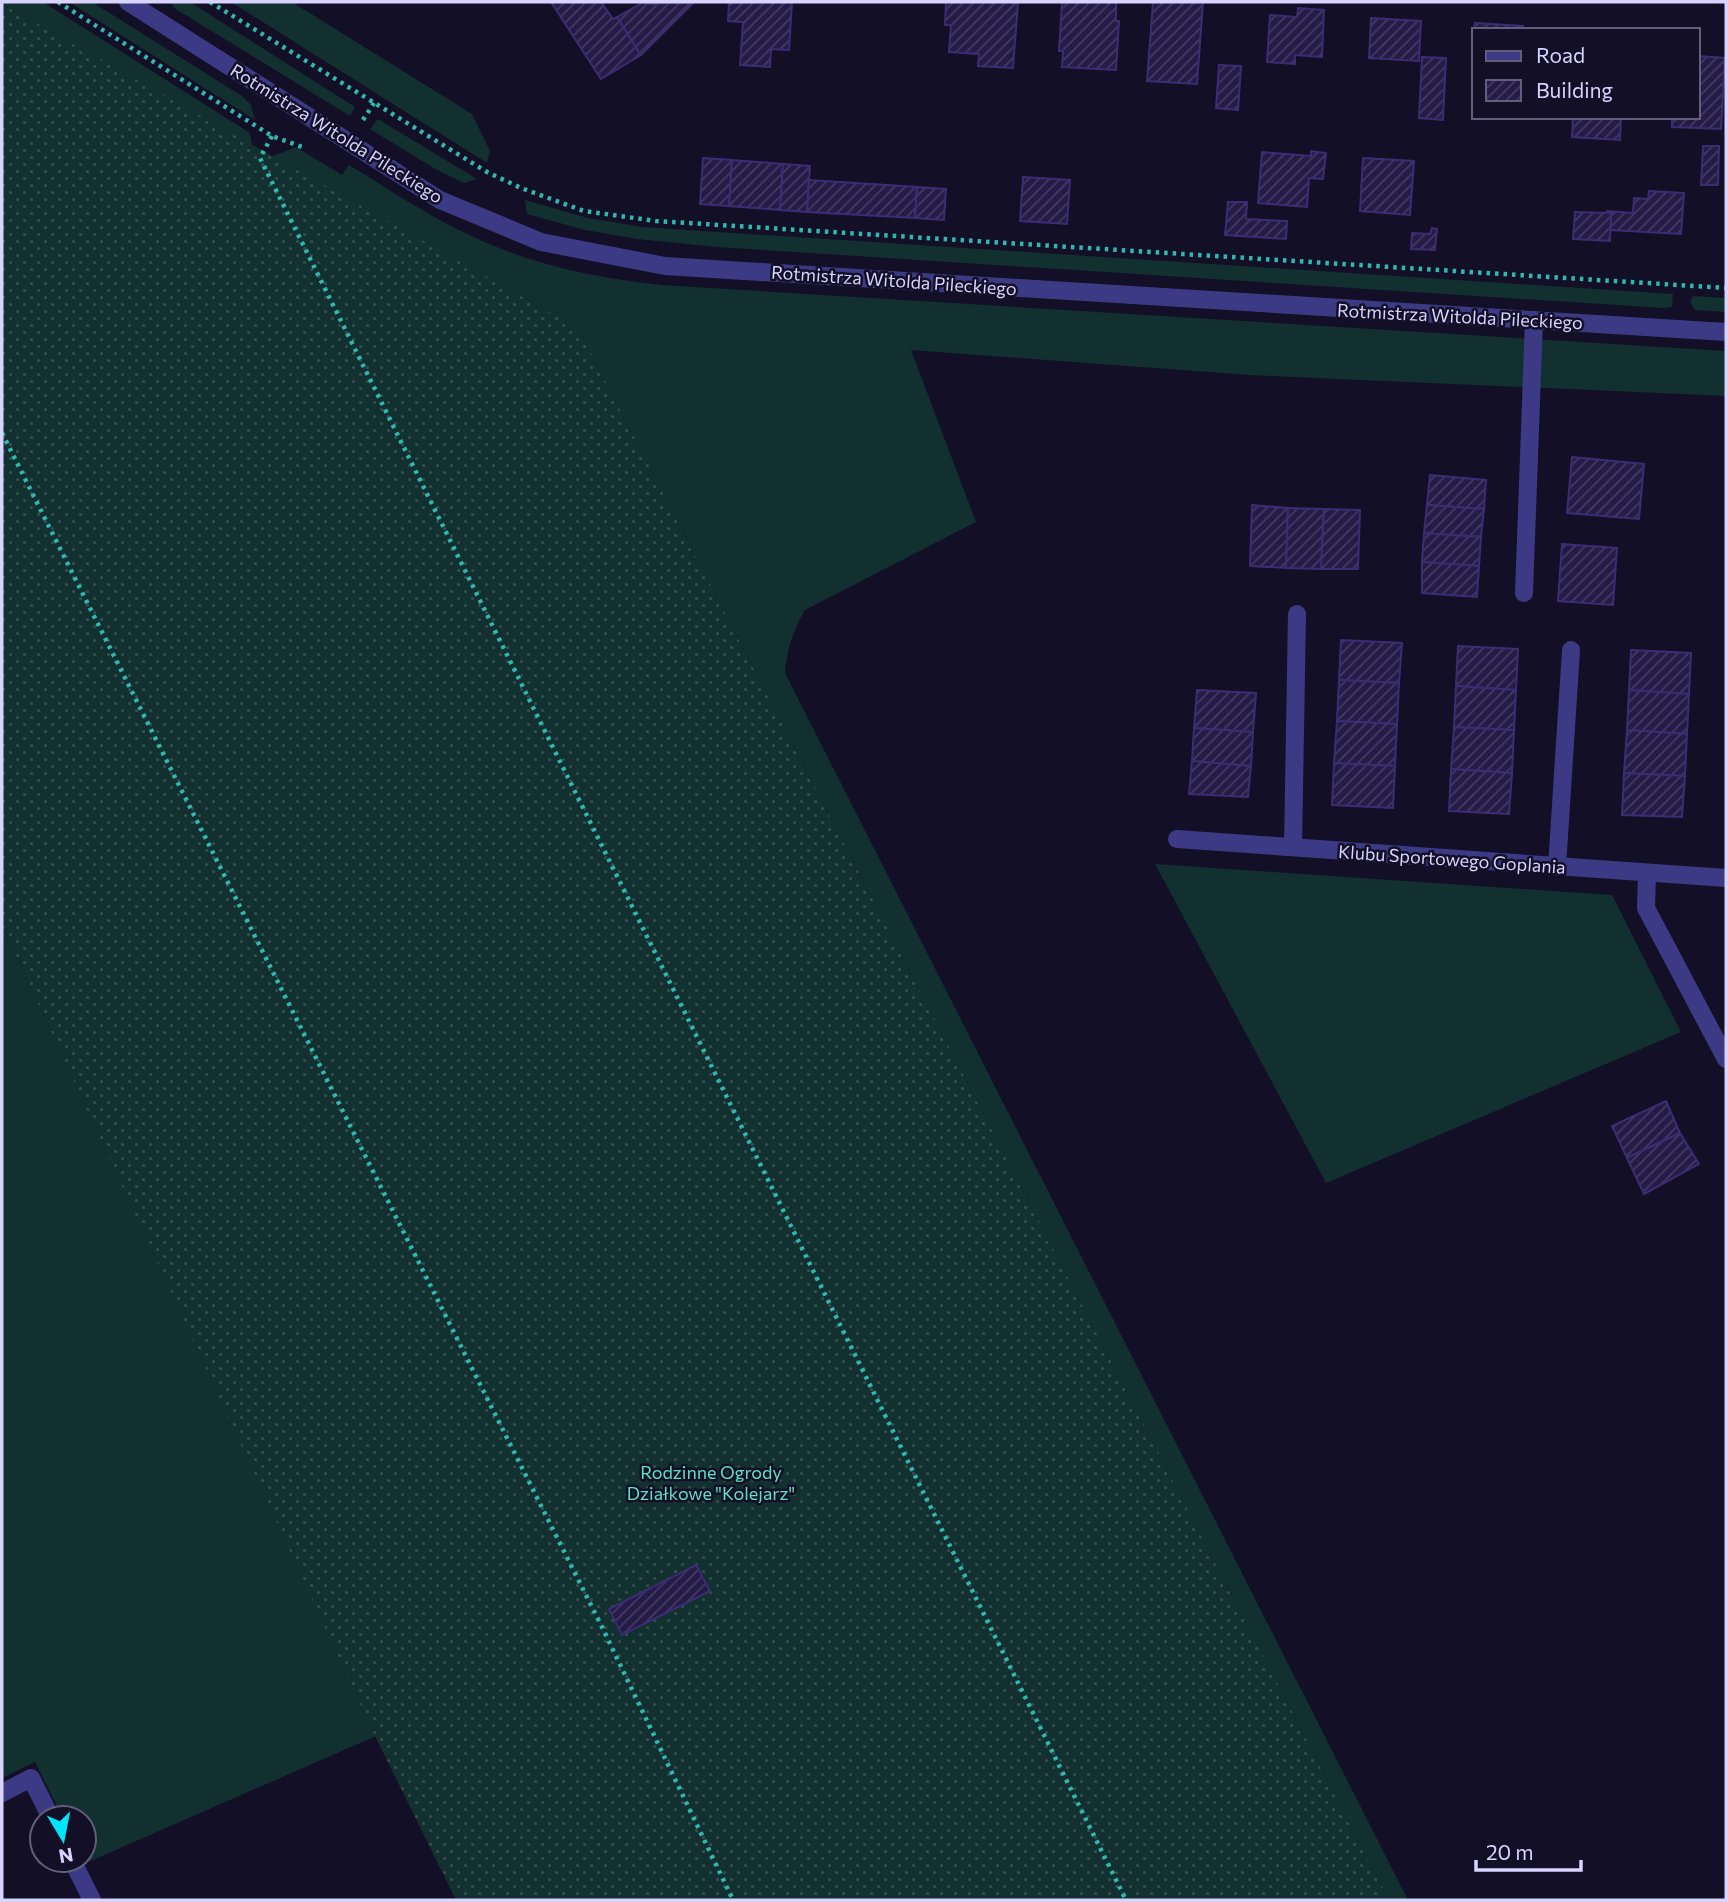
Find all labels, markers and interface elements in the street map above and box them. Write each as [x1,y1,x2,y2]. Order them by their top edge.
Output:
legend [1472,28,1700,119]
text: Road [1536,42,1585,67]
street label: Rotmistrza Witolda Pileckiego [227,58,447,208]
text: Building [1536,77,1613,102]
street label: Rotmistrza Witolda Pileckiego [770,260,1018,300]
street label: Rotmistrza Witolda Pileckiego [1336,299,1584,333]
street label: Klubu Sportowego Goplania [1338,840,1566,878]
park label: Rodzinne Ogrody Działkowe "Kolejarz" [627,1461,795,1504]
north arrow [28,1804,98,1874]
scale bar [1476,1828,1581,1872]
text: 20 m [1486,1839,1534,1864]
text: N [57,1844,75,1869]

